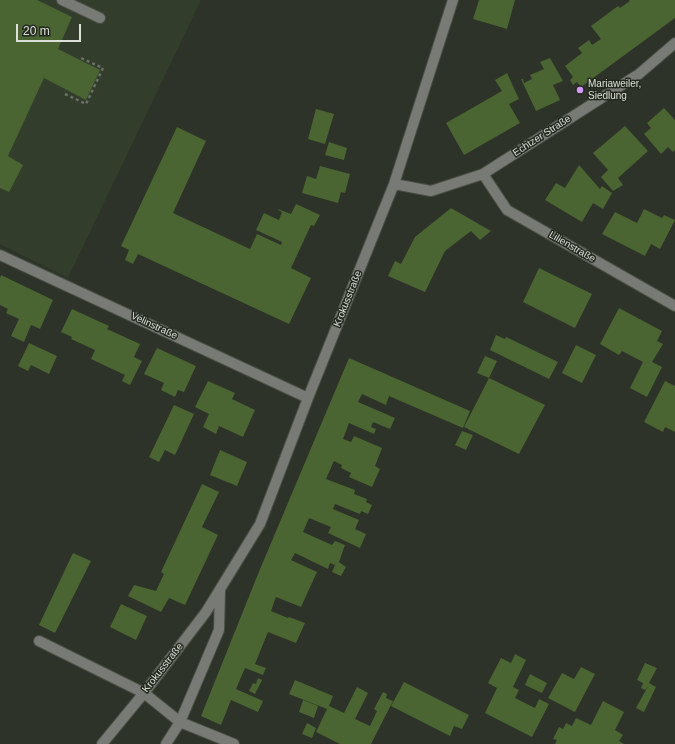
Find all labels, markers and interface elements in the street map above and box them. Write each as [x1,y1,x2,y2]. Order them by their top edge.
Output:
scale bar [18,16,83,42]
text: 20 m [23,24,50,38]
place label: Mariaweiler, Siedlung [588,78,641,102]
marker: Mariaweiler, Siedlung [575,85,585,95]
street label: Echtzer Straße [511,113,573,159]
street label: Lilienstraße [547,229,597,265]
street label: Krokusstraße [331,269,365,329]
street label: Velinstraße [129,310,179,342]
street label: Krokusstraße [140,641,186,695]

